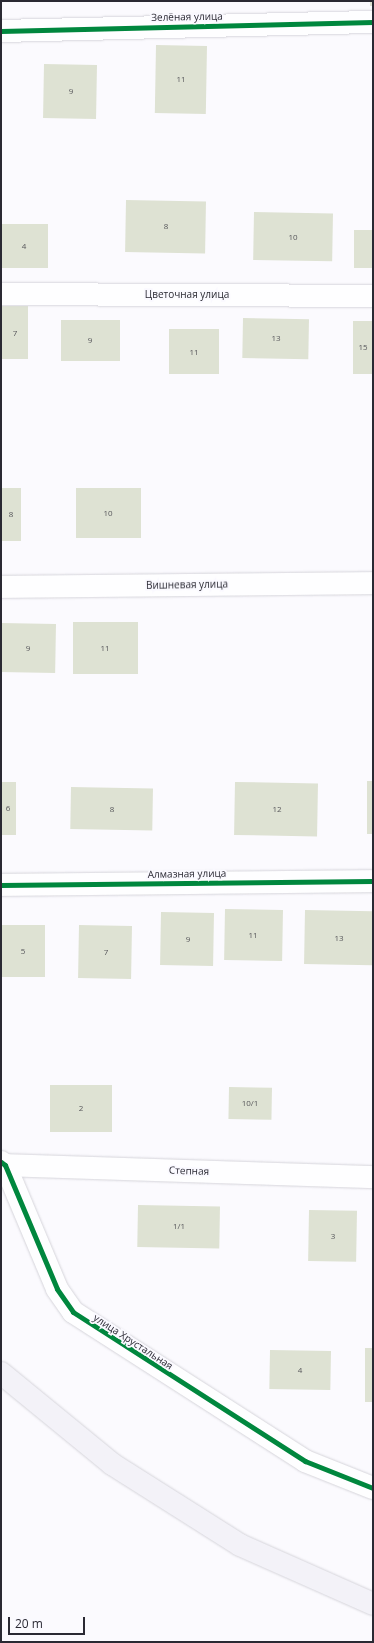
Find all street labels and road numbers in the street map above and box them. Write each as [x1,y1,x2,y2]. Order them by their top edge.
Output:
street label: Зелёная улица [151,10,223,24]
street label: Цветочная улица [145,289,229,301]
street label: Вишневая улица [146,578,228,592]
street label: Алмазная улица [148,867,226,881]
street label: Степная [169,1164,209,1178]
street label: улица Хрустальная [91,1312,175,1372]

